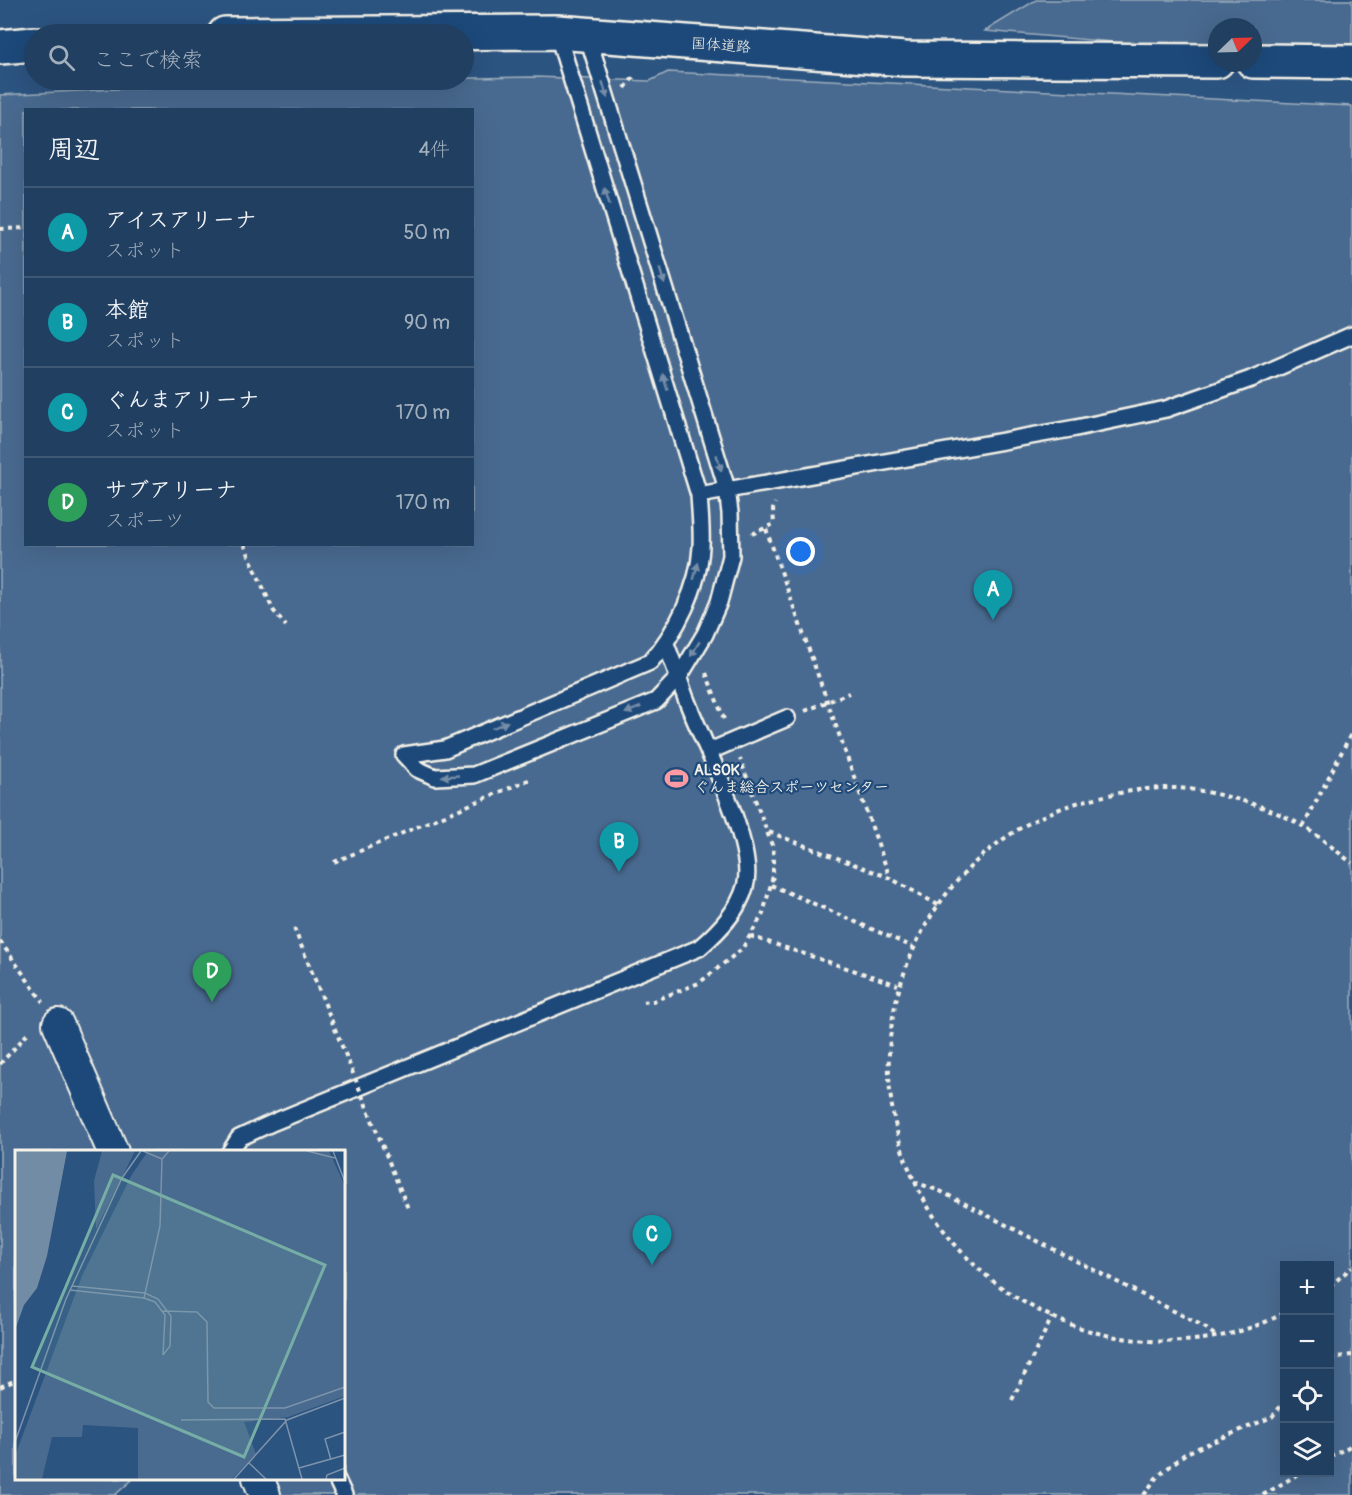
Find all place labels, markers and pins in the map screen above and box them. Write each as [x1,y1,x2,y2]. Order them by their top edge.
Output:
pin: A [974,570,1012,620]
place label: ALSOK ぐんま総合スポーツセンター [694,761,889,797]
sports icon: ALSOK ぐんま総合スポーツセンター [663,766,689,792]
pin: B [600,822,638,872]
pin: D [192,952,232,1002]
pin: C [632,1216,672,1265]

